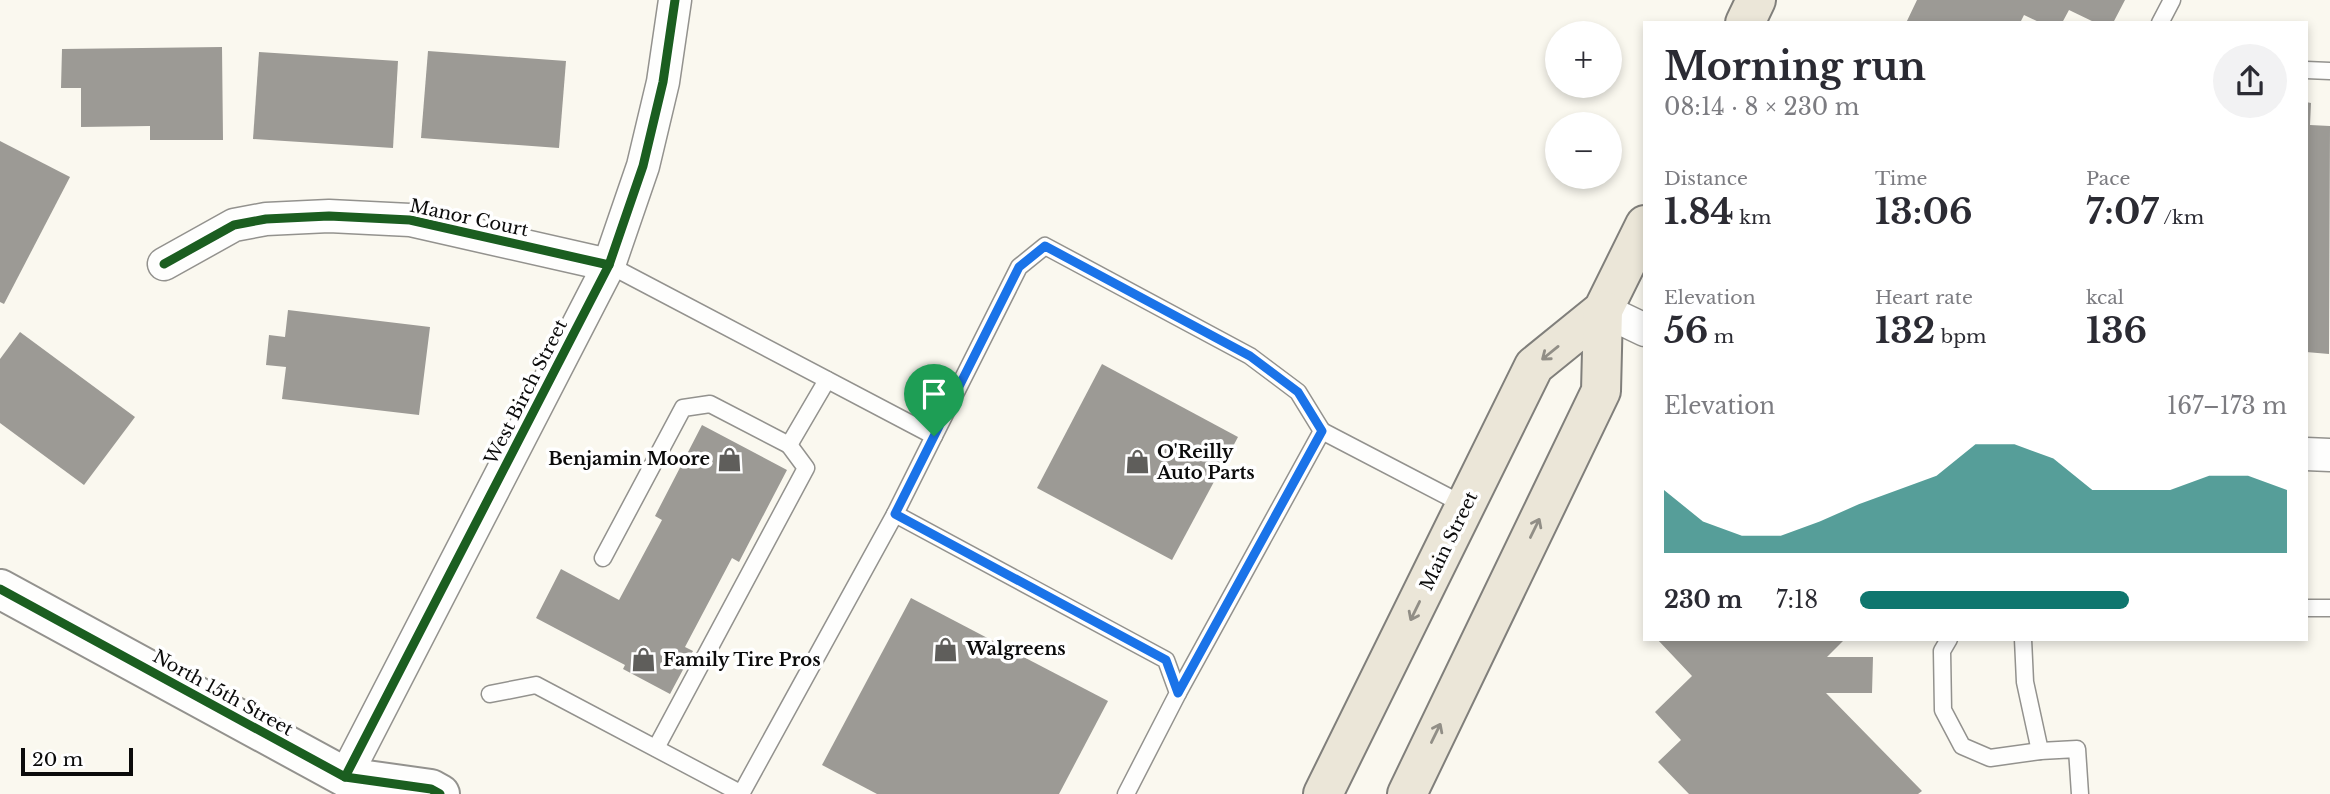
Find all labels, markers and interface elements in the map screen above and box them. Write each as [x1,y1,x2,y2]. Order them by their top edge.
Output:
map controls [1545,21,1622,189]
button: + [1545,21,1622,98]
text: Morning run [1664,43,1926,90]
button: share [2213,44,2287,118]
text: 08:14 · 8 × 230 m [1664,93,1860,121]
button: − [1545,112,1622,189]
text: Distance [1664,167,1748,190]
text: Time [1875,167,1927,190]
text: Pace [2086,167,2130,190]
text: 1.84 [1664,190,1734,233]
text: 13:06 [1875,190,1973,233]
text: 7:07 [2086,190,2159,233]
street label: Manor Court [408,195,531,241]
text: km [1734,206,1771,229]
text: /km [2159,206,2204,229]
text: Elevation [1664,286,1756,309]
text: Heart rate [1875,286,1973,309]
text: kcal [2086,286,2124,309]
text: 56 [1664,309,1708,352]
text: 132 [1875,309,1935,352]
text: 136 [2086,309,2147,352]
street label: West Birch Street [479,316,572,469]
text: m [1708,325,1734,348]
text: bpm [1935,325,1987,348]
one-way arrow [1542,345,1560,361]
pin [904,364,964,436]
icon: arrive [915,375,953,413]
text: Elevation [1664,392,1775,420]
text: 167–173 m [2167,392,2287,420]
place label: O'Reilly Auto Parts [1156,441,1255,484]
shop icon: Benjamin Moore [716,445,744,473]
place label: Benjamin Moore [548,448,710,470]
shop icon: O'Reilly Auto Parts [1123,448,1151,476]
street label: Main Street [1416,488,1483,594]
one-way arrow [1529,518,1542,539]
text: 230 m [1664,586,1743,614]
text: 7:18 [1776,586,1818,614]
one-way arrow [1408,600,1421,621]
shop icon: Walgreens [932,635,960,663]
place label: Walgreens [965,638,1066,660]
street label: North 15th Street [149,645,297,741]
shop icon: Family Tire Pros [629,646,657,674]
place label: Family Tire Pros [663,649,821,671]
one-way arrow [1431,722,1444,743]
scale bar [21,745,133,777]
text: 20 m [32,748,83,771]

